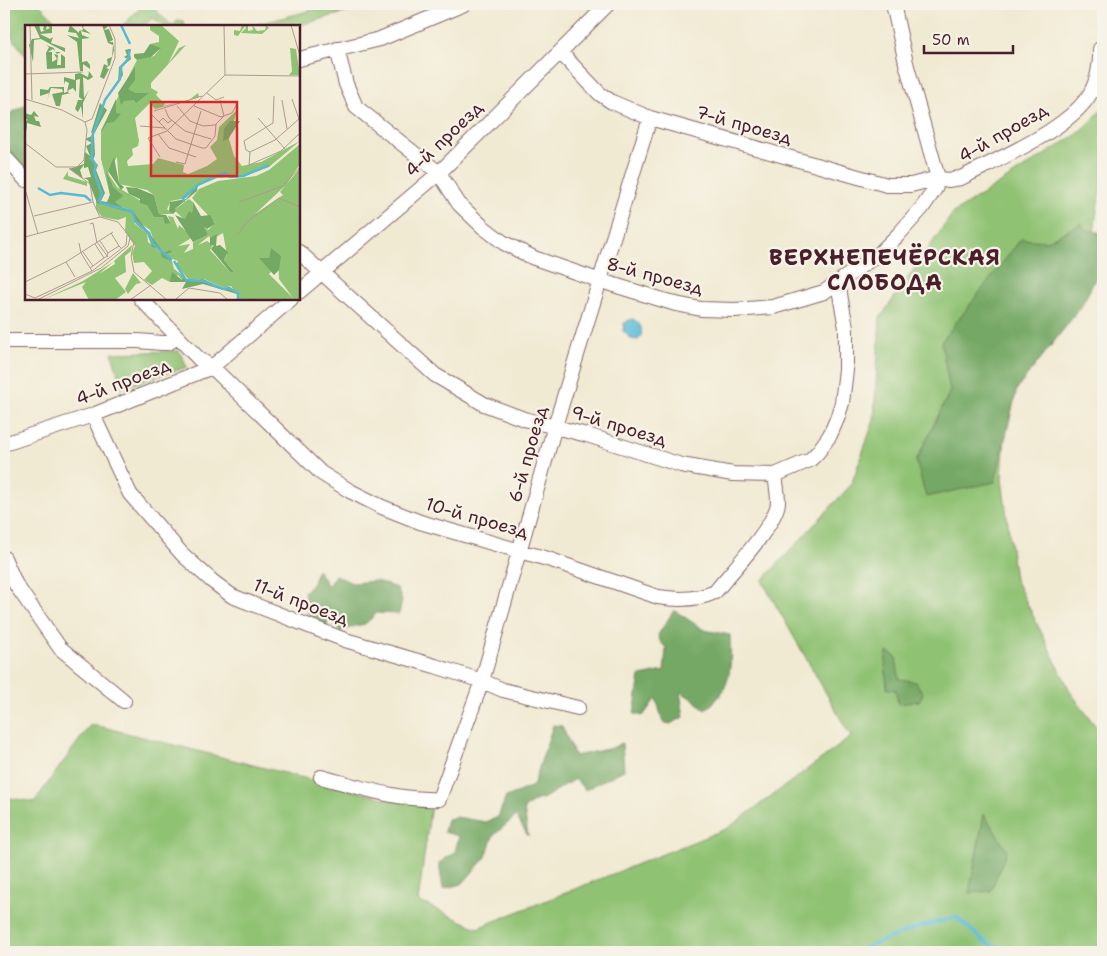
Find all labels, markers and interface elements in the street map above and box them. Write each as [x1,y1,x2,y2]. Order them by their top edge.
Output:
scale bar [924,22,1013,54]
inset map [25,25,300,300]
text: 50 m [932,30,970,50]
street label: 4-й проезд [400,95,489,182]
street label: 4-й проезд [954,97,1053,168]
street label: 7-й проезд [693,100,795,150]
district label: ВЕРХНЕПЕЧЁРСКАЯ СЛОБОДА [769,243,1001,297]
street label: 8-й проезд [604,252,707,301]
street label: 4-й проезд [72,353,174,411]
street label: 9-й проезд [568,400,670,452]
street label: 6-й проезд [503,402,553,505]
street label: 10-й проезд [423,492,532,544]
street label: 11-й проезд [250,573,353,631]

